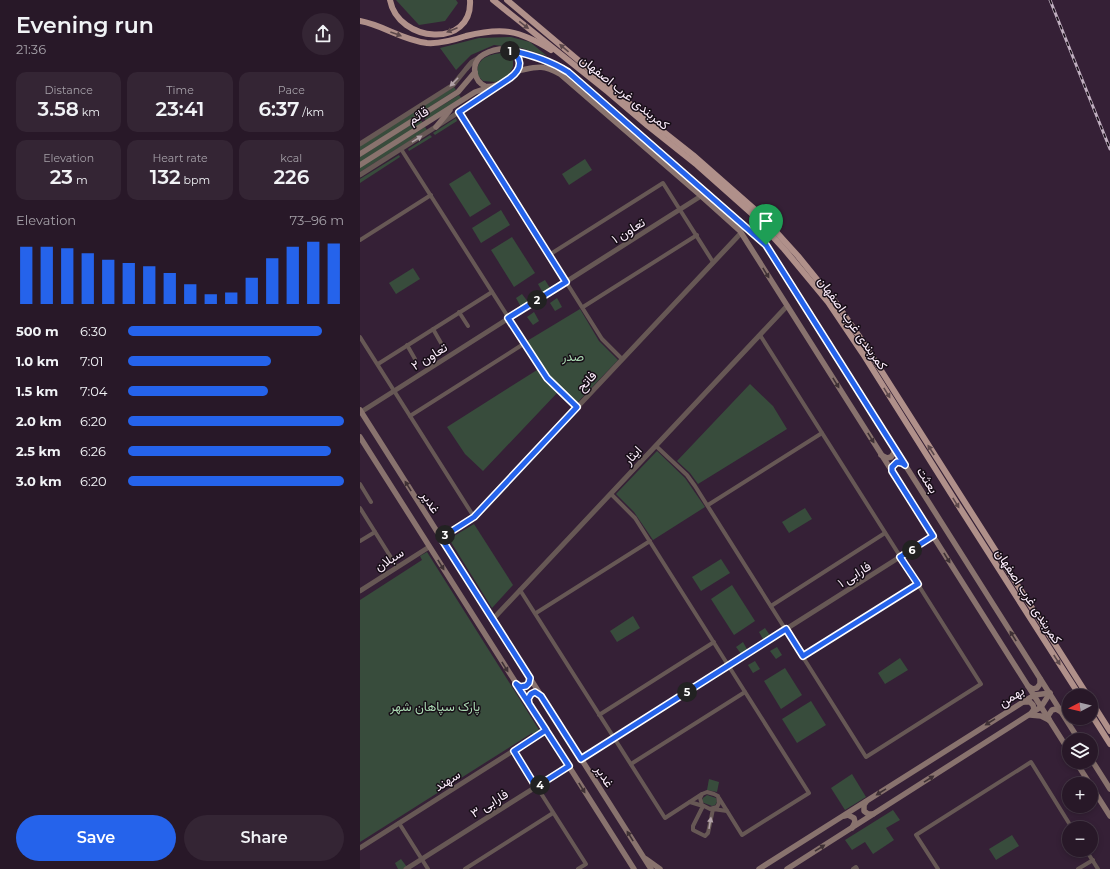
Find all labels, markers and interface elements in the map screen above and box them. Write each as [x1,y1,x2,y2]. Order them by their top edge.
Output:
text: Evening run [16,12,154,39]
button: share [302,13,344,55]
one-way arrow [518,20,529,29]
one-way arrow [446,27,458,34]
one-way arrow [391,32,403,38]
text: 21:36 [16,41,46,57]
pin: 1 [500,41,520,61]
text: 1 [508,44,512,58]
one-way arrow [558,44,569,53]
street label: کمربندی غرب اصفهان [577,51,673,134]
one-way arrow [450,77,459,87]
text: Distance [45,83,93,97]
text: Time [166,83,194,97]
text: Pace [278,83,305,97]
text: 3.58 [38,97,79,121]
text: 23:41 [156,97,204,121]
text: 6:37 [258,97,299,121]
street label: قائم [405,102,432,128]
text: km [79,105,100,119]
text: /km [299,105,324,119]
one-way arrow [412,135,422,143]
text: Elevation [43,151,94,165]
text: Heart rate [152,151,208,165]
text: kcal [280,151,302,165]
text: 23 [50,165,73,189]
text: 132 [150,165,181,189]
text: 226 [273,165,309,189]
text: m [73,173,88,187]
text: bpm [181,173,210,187]
pin [749,204,783,245]
icon: arrive [755,210,777,232]
text: Elevation [16,212,76,228]
text: 73–96 m [290,212,344,228]
street label: تعاون ۱ [608,214,648,247]
one-way arrow [762,268,770,278]
street label: کمربندی غرب اصفهان [814,273,891,373]
pin: 2 [527,290,547,310]
text: 2 [534,293,540,307]
text: 500 m [16,323,59,339]
text: 6:30 [80,323,107,339]
street label: تعاون ۲ [408,339,451,374]
park label: صدر [561,348,584,365]
text: 1.0 km [16,353,59,369]
text: 7:01 [80,353,103,369]
street label: فاتح [573,367,601,396]
one-way arrow [832,378,840,388]
text: 1.5 km [16,383,58,399]
text: 7:04 [80,383,107,399]
one-way arrow [884,387,891,399]
text: 2.0 km [16,413,62,429]
text: 6:20 [80,413,107,429]
one-way arrow [867,432,874,444]
street label: ایثار [619,442,645,469]
text: 2.5 km [16,443,61,459]
text: 6:26 [80,443,106,459]
one-way arrow [928,445,935,456]
street label: بعثت [914,464,942,496]
text: 3.0 km [16,473,62,489]
text: 6:20 [80,473,107,489]
one-way arrow [404,480,412,491]
street label: غدیر [417,487,444,517]
one-way arrow [953,497,960,509]
pin: 3 [435,525,455,545]
text: 3 [442,528,448,542]
pin: 6 [902,540,922,560]
text: 6 [908,543,916,557]
street label: سبلان [371,544,407,575]
street label: کمربندی غرب اصفهان [991,545,1066,647]
one-way arrow [943,553,951,563]
street label: فارابی ۱ [834,557,874,591]
one-way arrow [437,560,445,570]
one-way arrow [1010,630,1017,642]
one-way arrow [1053,655,1061,665]
one-way arrow [502,661,509,672]
pin: 5 [677,682,697,702]
street label: بهمن [995,682,1027,711]
text: 5 [684,685,690,699]
north arrow [1062,689,1098,725]
map controls [1062,689,1098,857]
park label: پارک سپاهان شهر [389,698,480,716]
one-way arrow [985,719,996,726]
button: layers [1062,733,1098,769]
street label: غدیر [591,761,618,791]
street label: سهند [431,766,464,795]
pin: 4 [530,775,550,795]
one-way arrow [924,775,935,782]
button: + [1062,777,1098,813]
text: 4 [536,778,544,792]
one-way arrow [579,782,586,794]
street label: فارابی ۳ [467,785,511,822]
one-way arrow [876,788,886,796]
button: Save [16,815,176,861]
button: Share [184,815,344,861]
one-way arrow [707,817,713,829]
button: − [1062,821,1098,857]
one-way arrow [626,831,634,841]
one-way arrow [815,844,825,852]

